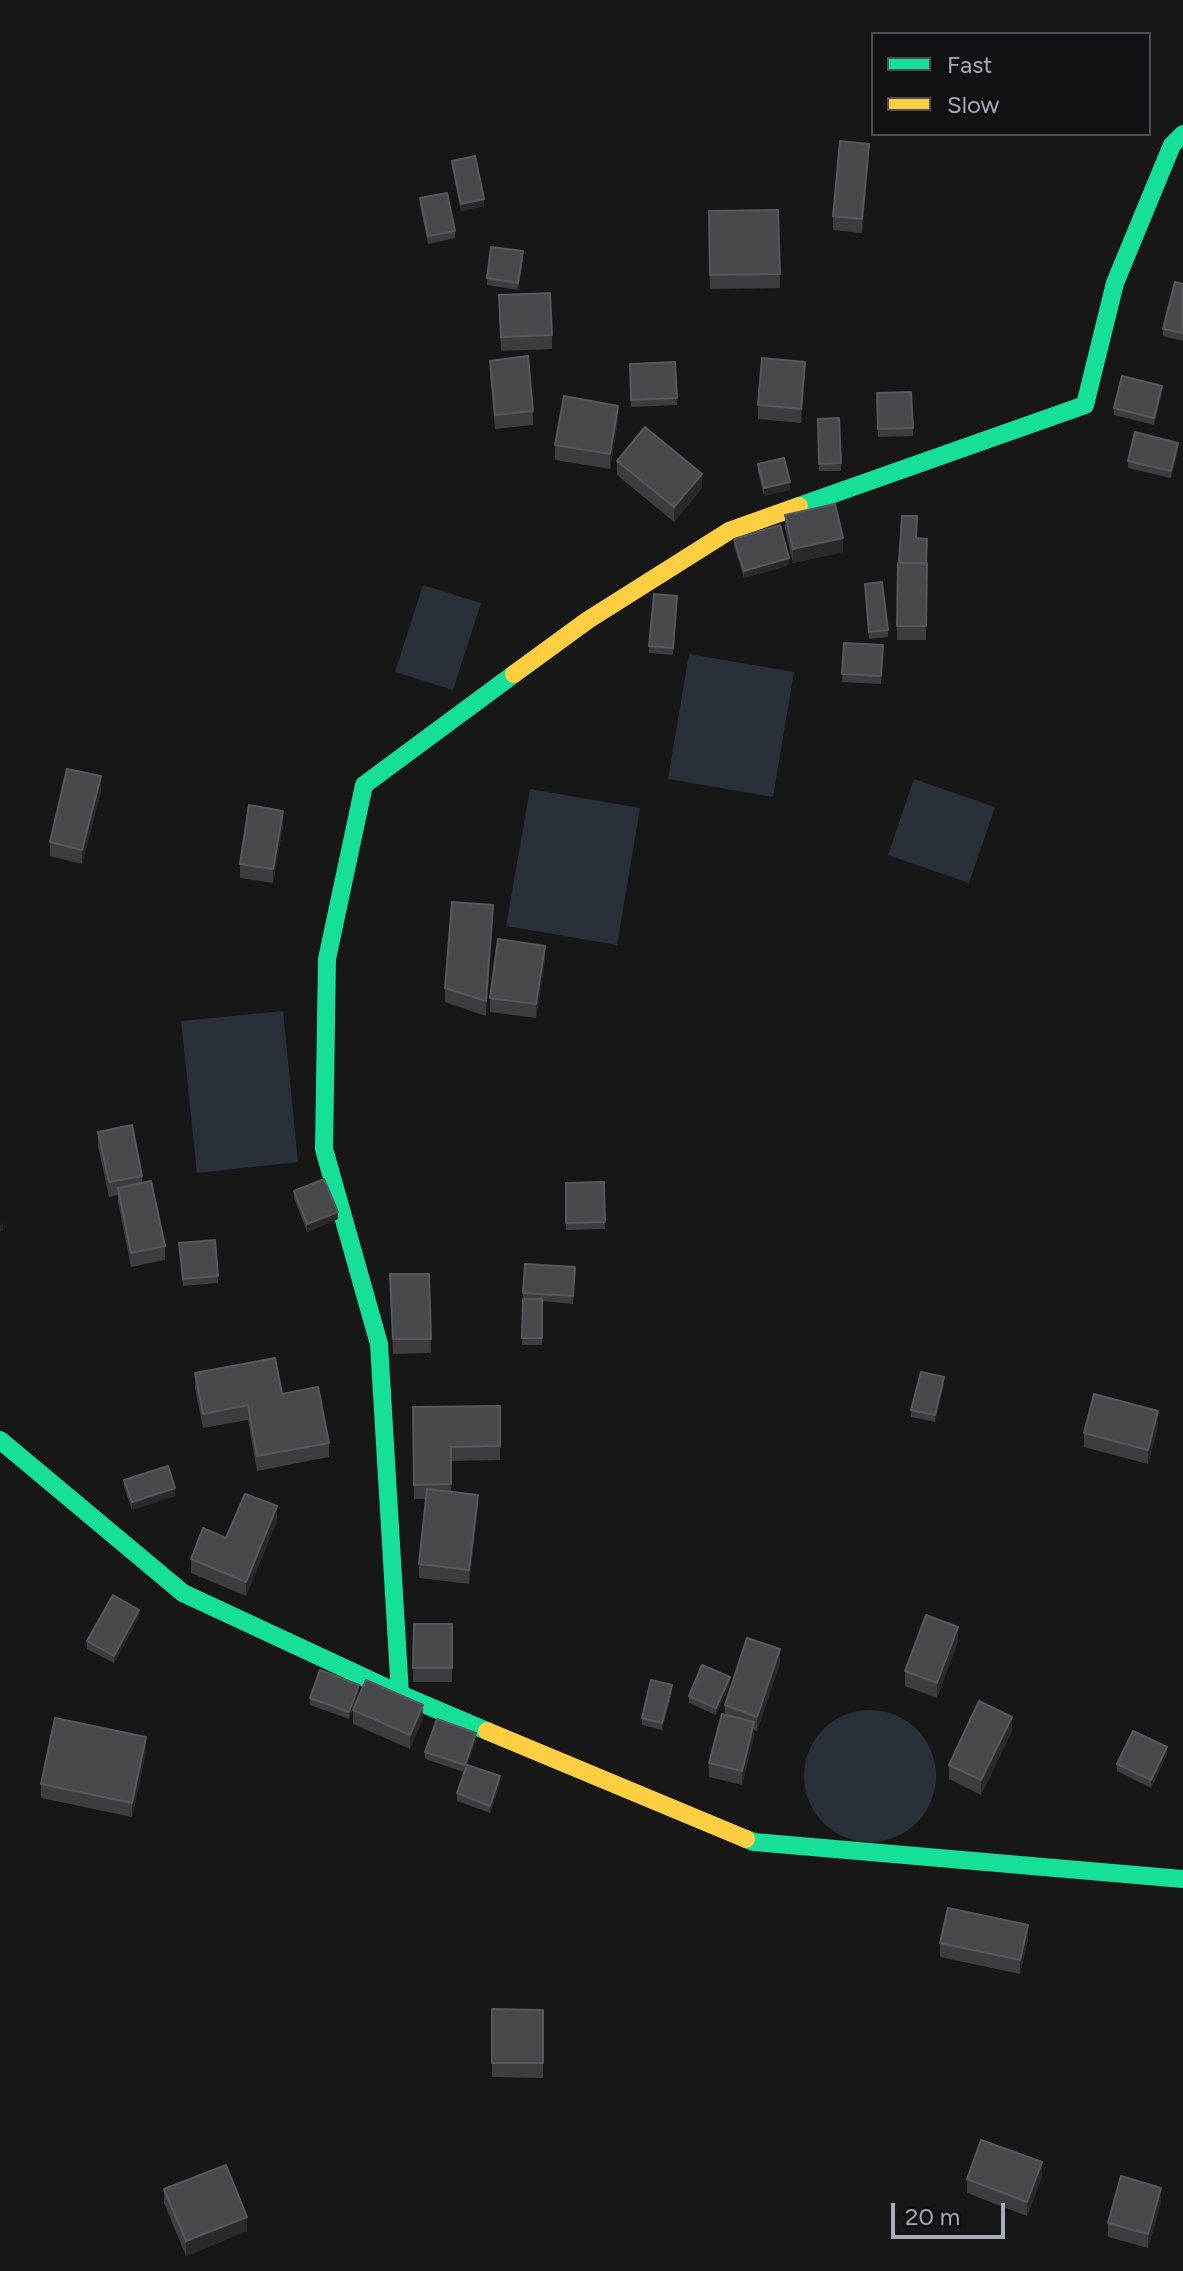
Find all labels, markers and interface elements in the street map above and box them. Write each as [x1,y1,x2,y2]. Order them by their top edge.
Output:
legend [871,32,1151,136]
text: Fast [947,50,992,79]
text: Slow [947,90,999,119]
scale bar [895,2187,1009,2237]
text: 20 m [905,2202,960,2231]

